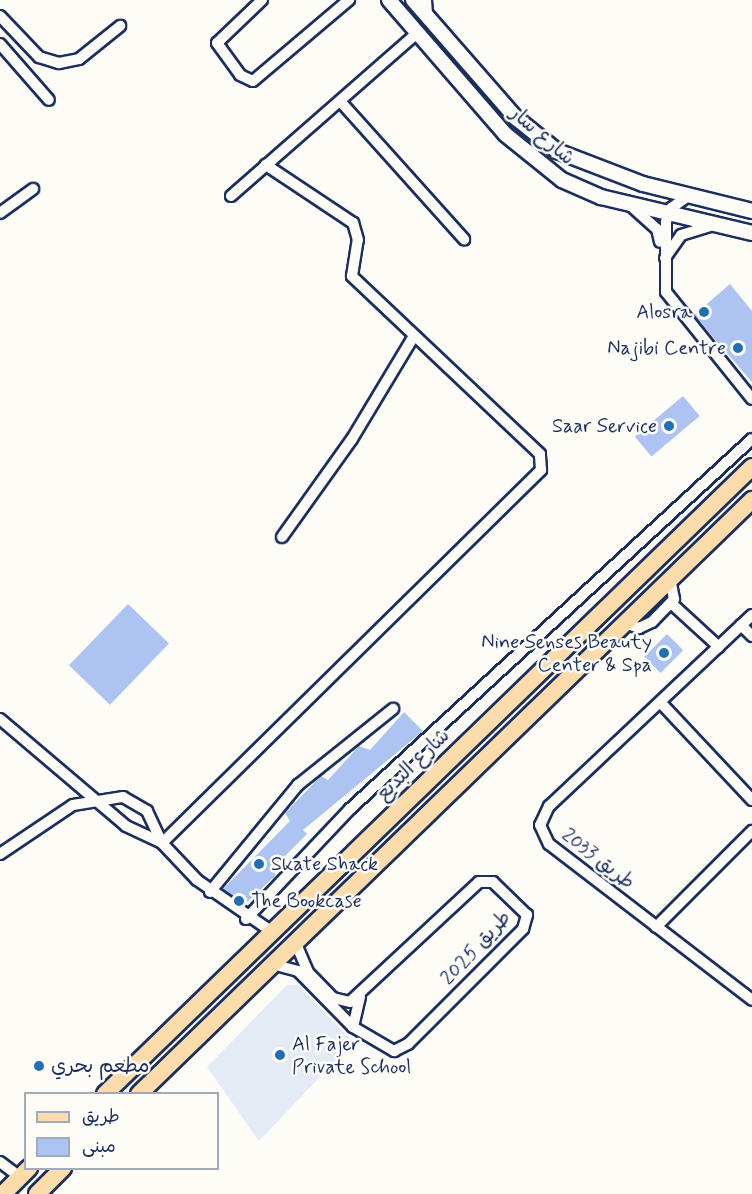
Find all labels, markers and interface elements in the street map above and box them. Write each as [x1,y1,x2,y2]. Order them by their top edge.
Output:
street label: شارع سار [505,102,579,170]
place label: Alosra [636,300,692,324]
marker: Alosra [697,305,711,319]
place label: Najibi Centre [607,336,726,360]
marker: Najibi Centre [731,341,745,355]
place label: Saar Service [552,414,657,438]
marker: Saar Service [662,419,676,433]
place label: Nine Senses Beauty Center & Spa [480,630,652,677]
marker: Nine Senses Beauty Center & Spa [657,646,671,660]
street label: شارع البديع [371,724,455,806]
street label: طريق 2033 [557,823,639,895]
place label: Skate Shack [271,852,376,876]
marker: Skate Shack [252,857,266,871]
place label: The Bookcase [251,889,365,913]
marker: The Bookcase [232,894,246,908]
street label: طريق 2025 [436,906,516,990]
place label: Al Fajer Private School [292,1032,412,1079]
marker: Al Fajer Private School [273,1048,287,1062]
place label: مطعم بحري [51,1054,149,1078]
marker: مطعم بحري [32,1059,46,1073]
legend [24,1092,219,1170]
text: طريق [82,1105,120,1129]
text: مبنى [82,1135,116,1159]

